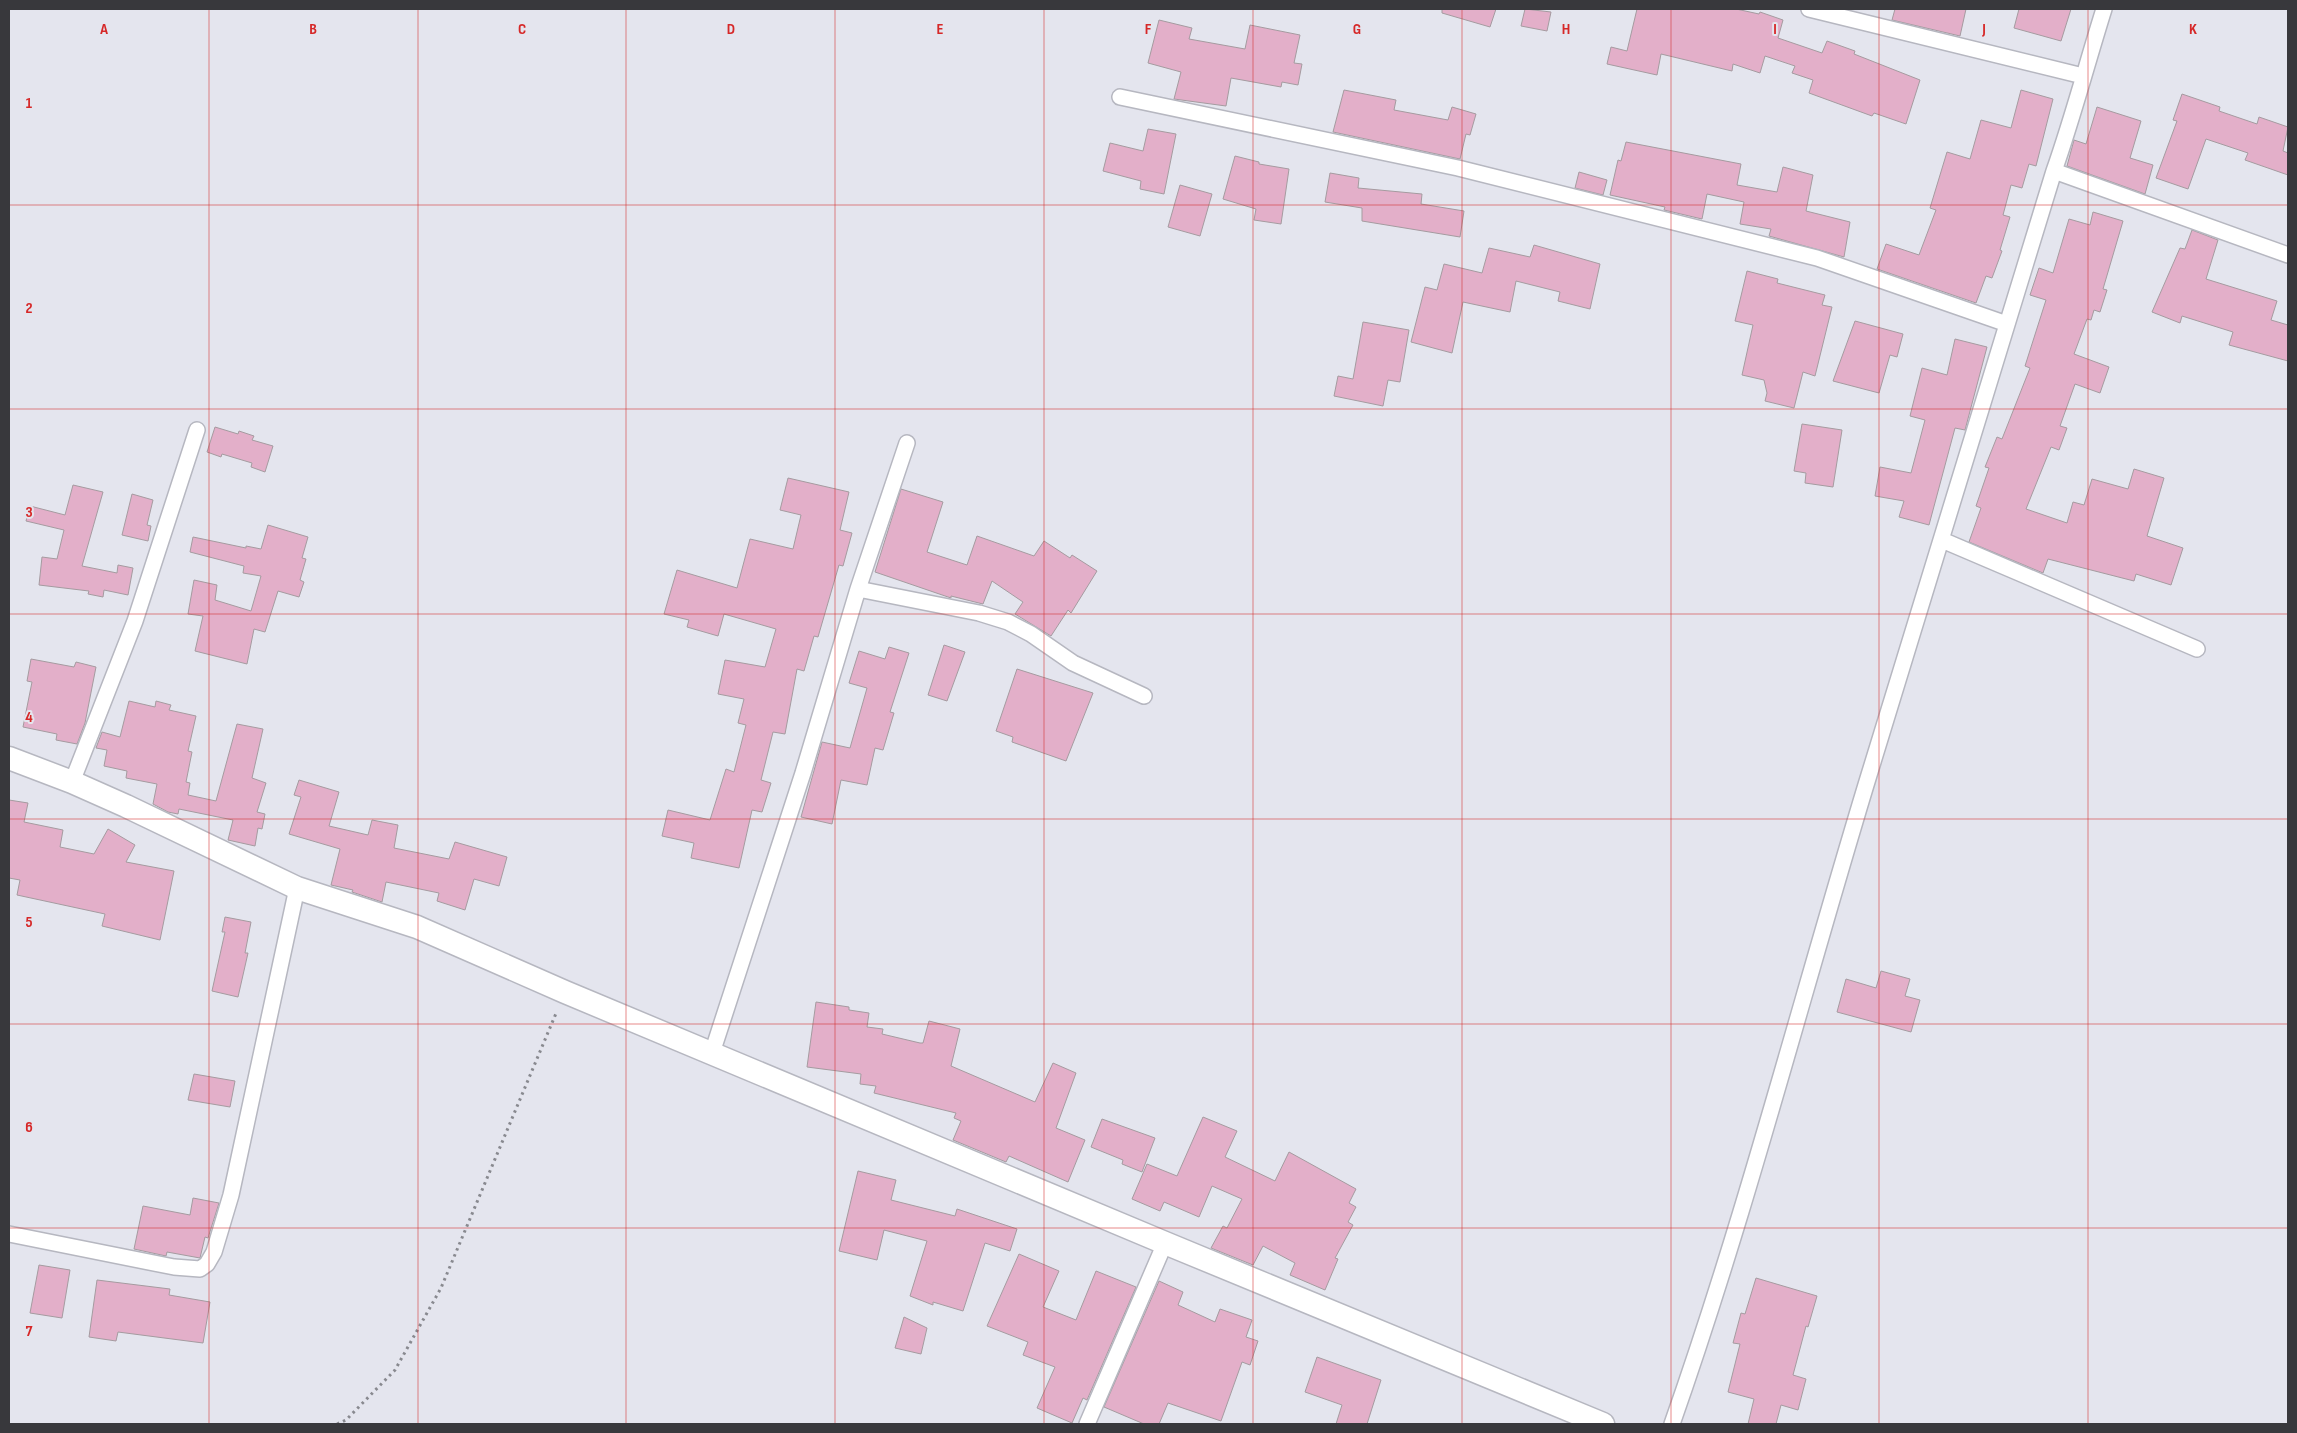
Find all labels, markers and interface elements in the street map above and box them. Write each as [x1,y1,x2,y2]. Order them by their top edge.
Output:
text: A [99,20,108,39]
text: B [309,20,317,39]
text: C [518,20,526,39]
text: D [727,20,735,39]
text: E [937,20,944,39]
text: F [1145,20,1152,39]
text: G [1353,20,1361,39]
text: H [1562,20,1570,39]
text: I [1773,20,1777,39]
text: J [1981,20,1986,39]
text: K [2189,20,2197,39]
text: 1 [26,94,33,113]
text: 2 [25,299,33,318]
text: 3 [25,503,33,522]
text: 4 [25,708,33,727]
text: 5 [25,913,33,932]
text: 6 [25,1118,33,1137]
text: 7 [26,1322,33,1341]

